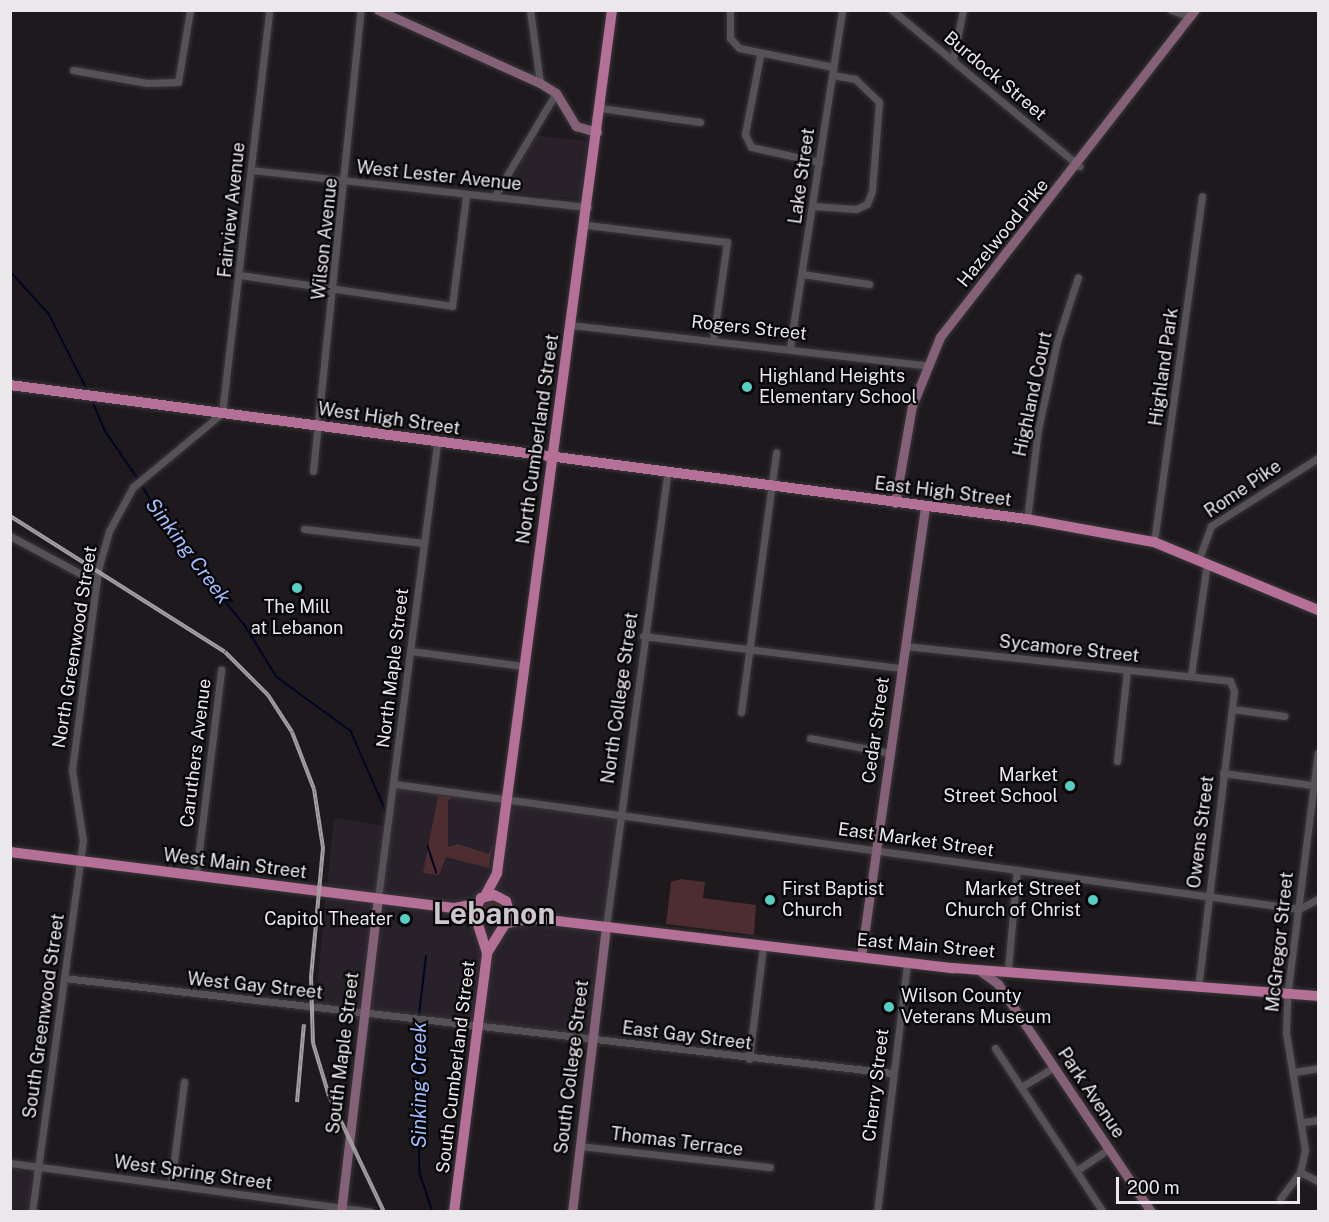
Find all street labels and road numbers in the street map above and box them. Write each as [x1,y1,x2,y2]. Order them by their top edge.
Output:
street label: Burdock Street [939,27,1051,125]
street label: Lake Street [785,127,819,225]
street label: Fairview Avenue [214,141,250,279]
street label: West Lester Avenue [355,157,523,195]
street label: Hazelwood Pike [953,175,1053,291]
street label: Wilson Avenue [308,177,342,301]
street label: Highland Park [1145,307,1183,427]
street label: Rogers Street [690,311,808,345]
street label: Highland Court [1009,329,1057,459]
street label: North Cumberland Street [513,333,563,545]
street label: West High Street [316,398,462,440]
street label: Rome Pike [1200,455,1286,523]
street label: East High Street [873,473,1013,511]
street label: North Greenwood Street [48,544,102,750]
street label: North Maple Street [372,587,414,749]
street label: North College Street [597,611,643,785]
street label: Sycamore Street [998,631,1140,667]
street label: Cedar Street [858,675,894,785]
street label: Caruthers Avenue [176,677,216,829]
street label: Owens Street [1183,774,1219,890]
street label: East Market Street [837,818,995,862]
street label: West Main Street [162,844,308,884]
street label: McGregor Street [1262,871,1298,1013]
street label: South Greenwood Street [19,912,69,1120]
street label: East Main Street [856,929,996,963]
street label: South Cumberland Street [432,959,480,1175]
street label: West Gay Street [186,968,324,1004]
street label: South Maple Street [322,971,364,1135]
street label: South College Street [551,979,593,1155]
street label: East Gay Street [621,1017,753,1055]
street label: Cherry Street [858,1027,894,1143]
street label: Park Avenue [1053,1044,1129,1142]
street label: Thomas Terrace [609,1123,745,1161]
street label: West Spring Street [112,1151,274,1195]

